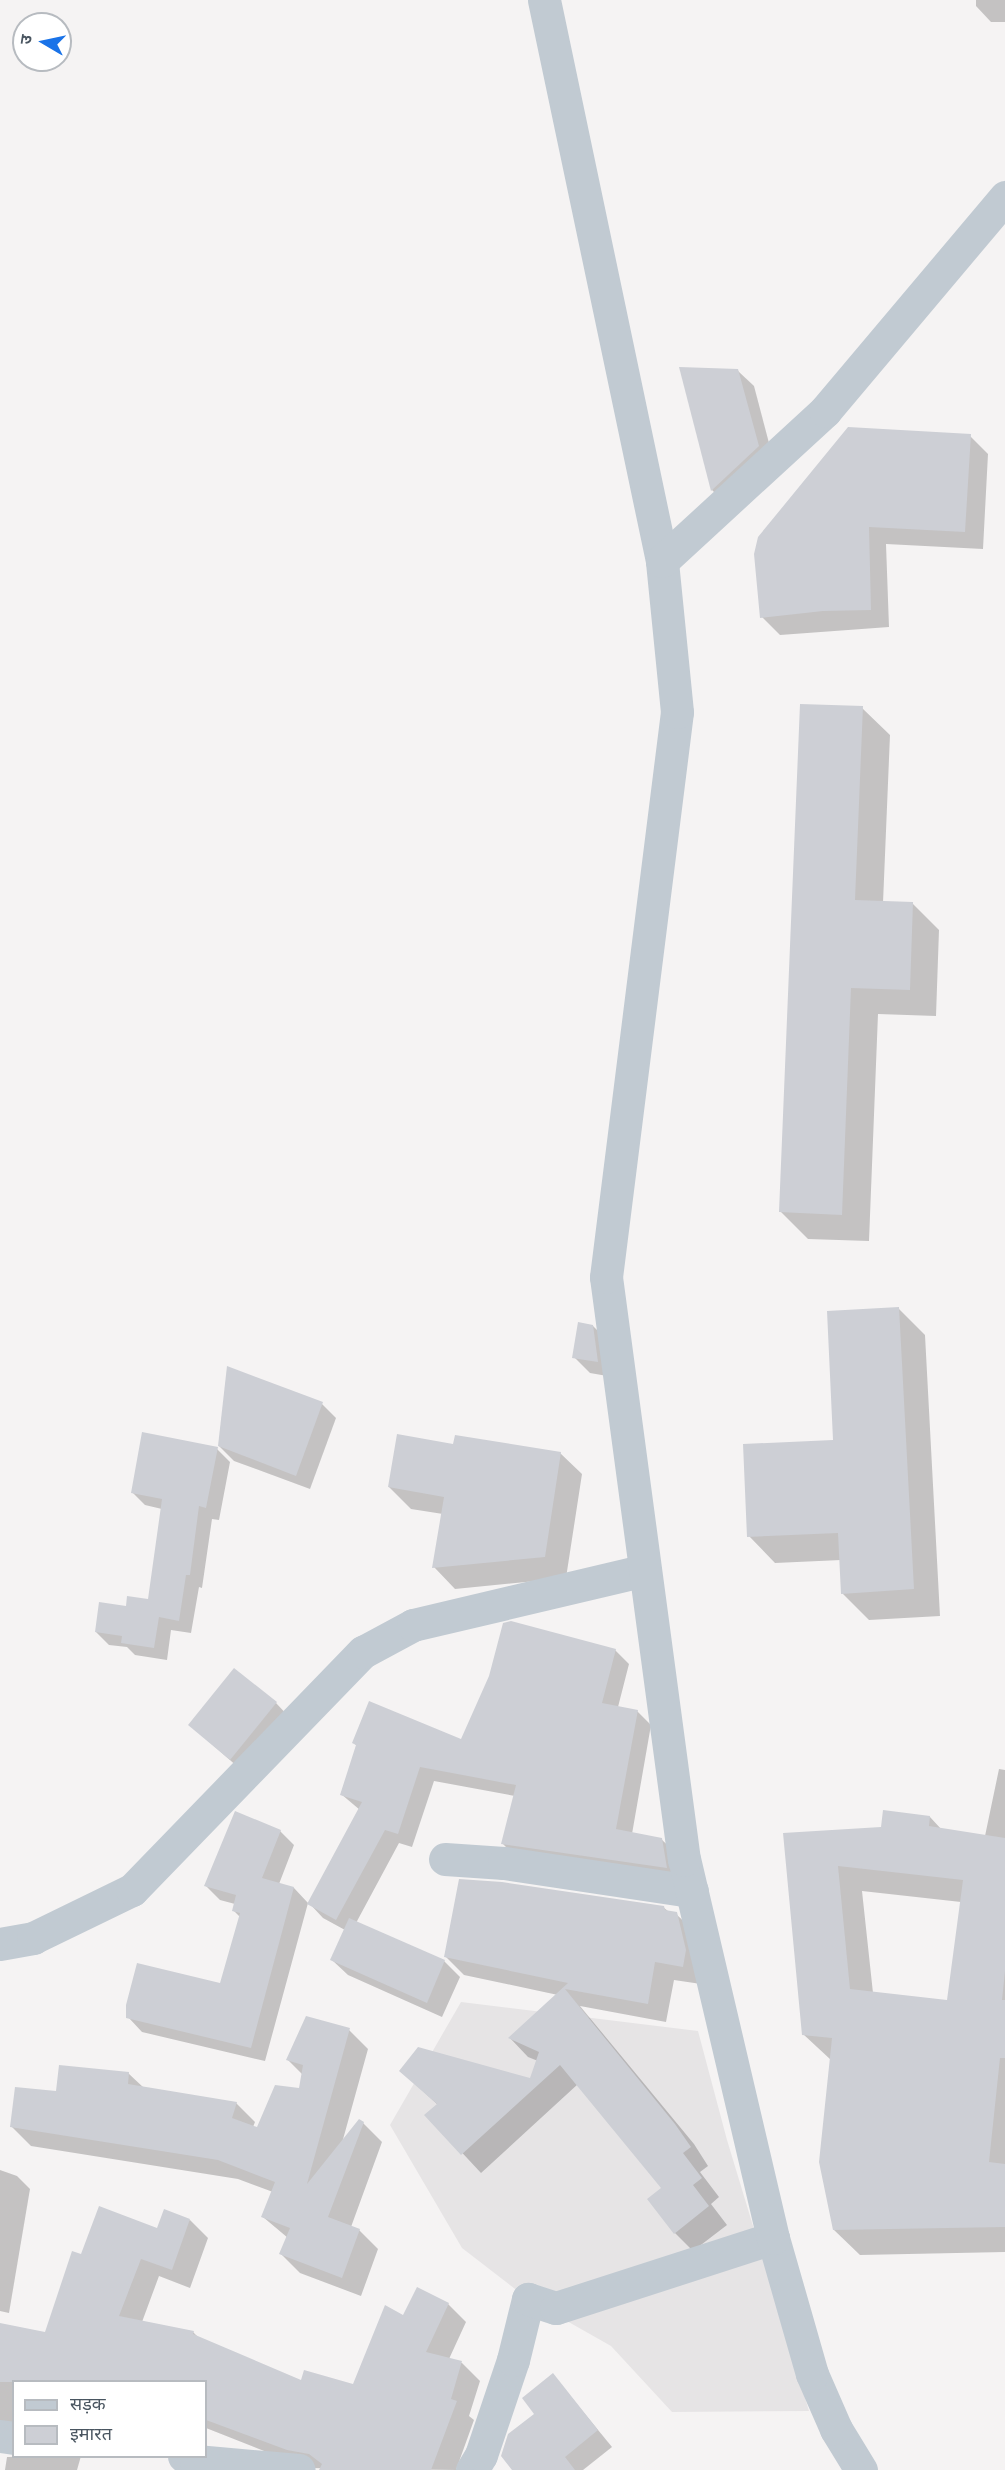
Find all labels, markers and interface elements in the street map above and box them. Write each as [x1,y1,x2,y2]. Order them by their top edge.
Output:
north arrow [12,12,72,72]
text: उ [16,33,36,46]
legend [12,2380,207,2458]
text: सड़क [70,2393,106,2414]
text: इमारत [70,2423,112,2444]

